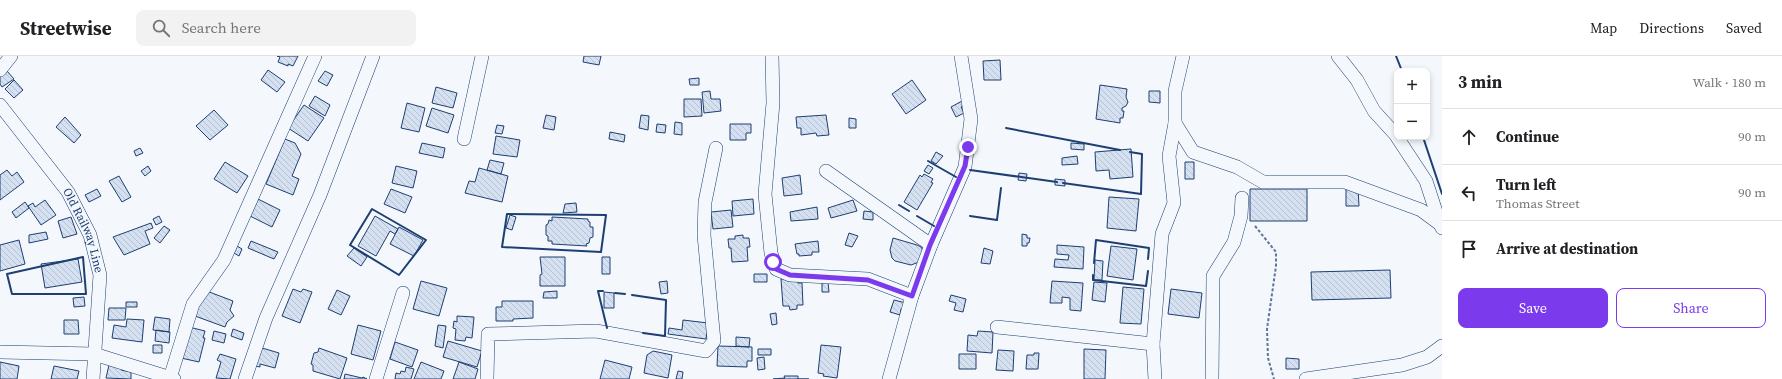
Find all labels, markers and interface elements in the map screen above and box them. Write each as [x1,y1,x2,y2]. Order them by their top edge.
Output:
search box [136,10,416,46]
text: Streetwise [20,15,112,41]
icon: search [150,17,172,39]
text: Search here [182,17,261,38]
text: Map [1590,18,1617,38]
text: Directions [1639,18,1704,38]
text: Saved [1726,18,1762,38]
map controls [1394,68,1430,140]
button: + [1394,68,1430,104]
text: 3 min [1458,70,1502,94]
text: Walk · 180 m [1693,74,1766,91]
button: − [1394,104,1430,140]
icon: ahead [1458,126,1480,148]
text: Continue [1496,126,1559,147]
text: 90 m [1738,128,1766,145]
route end [959,138,977,156]
text: Turn left [1496,174,1556,195]
icon: left [1458,182,1480,204]
text: 90 m [1738,184,1766,201]
street label: Old Railway Line [59,185,107,274]
text: Thomas Street [1496,195,1579,212]
icon: arrive [1458,238,1480,260]
text: Arrive at destination [1496,238,1638,259]
route start [764,253,782,271]
button: Save [1458,288,1608,328]
button: Share [1616,288,1766,328]

